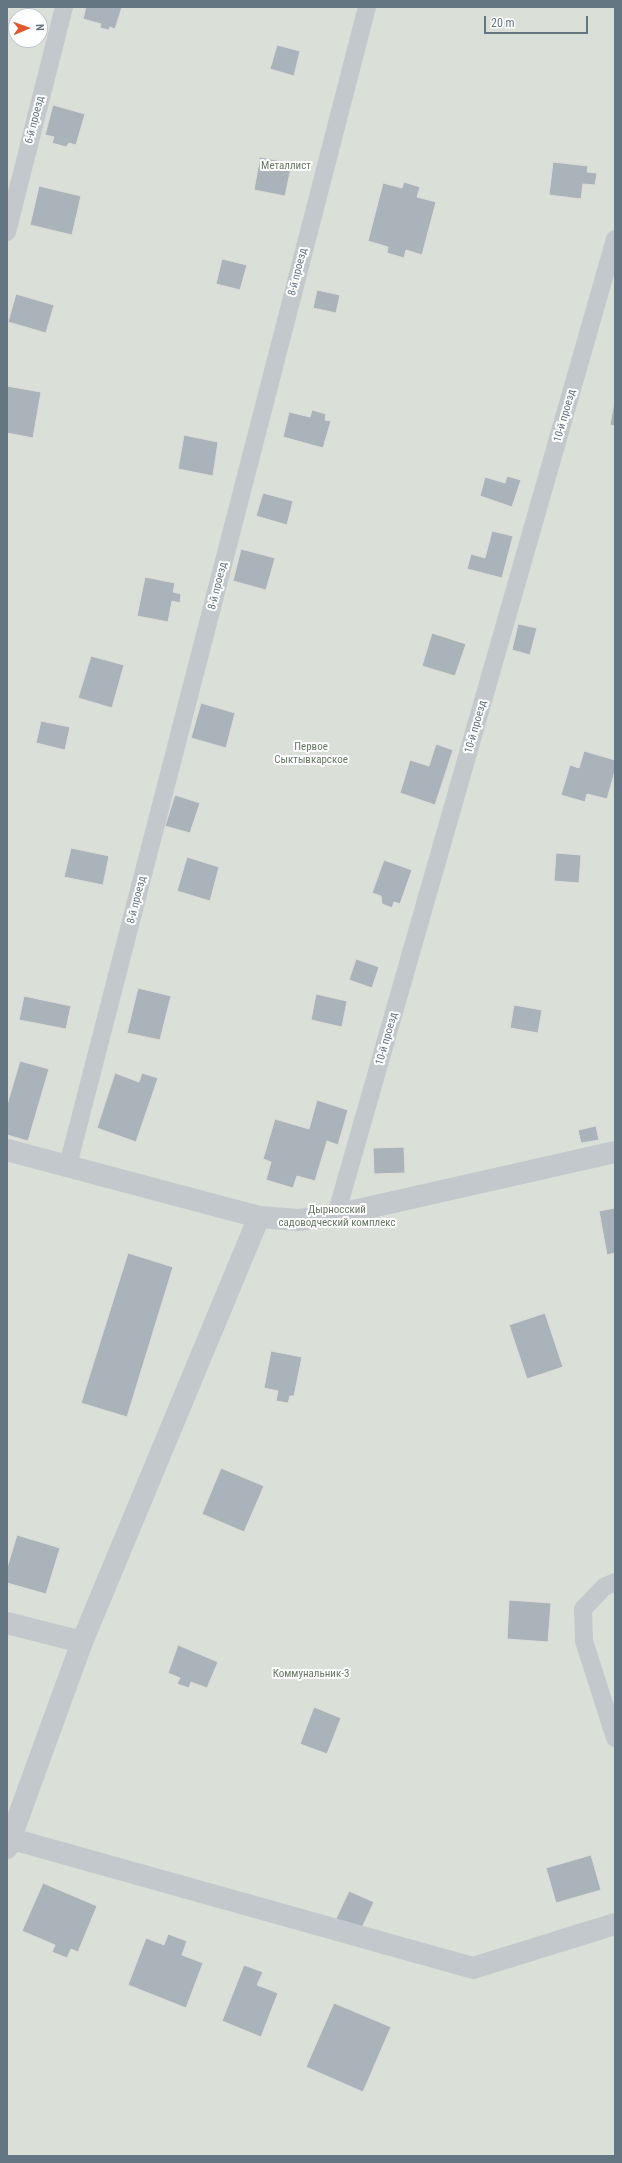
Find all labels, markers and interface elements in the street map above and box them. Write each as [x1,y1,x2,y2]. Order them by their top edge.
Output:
north arrow [8,8,48,48]
scale bar [486,8,590,34]
text: 20 m [491,16,515,30]
text: N [33,24,46,31]
street label: 6-й проезд [23,95,47,145]
park label: Металлист [261,159,311,173]
street label: 8-й проезд [286,247,310,297]
street label: 10-й проезд [551,388,579,444]
street label: 8-й проезд [206,561,230,611]
street label: 10-й проезд [462,699,490,755]
park label: Первое Сыктывкарское [274,740,348,766]
street label: 8-й проезд [125,875,149,925]
street label: 10-й проезд [373,1011,401,1067]
park label: Дырносский садоводческий комплекс [278,1203,396,1229]
park label: Коммунальник-3 [273,1667,349,1681]

